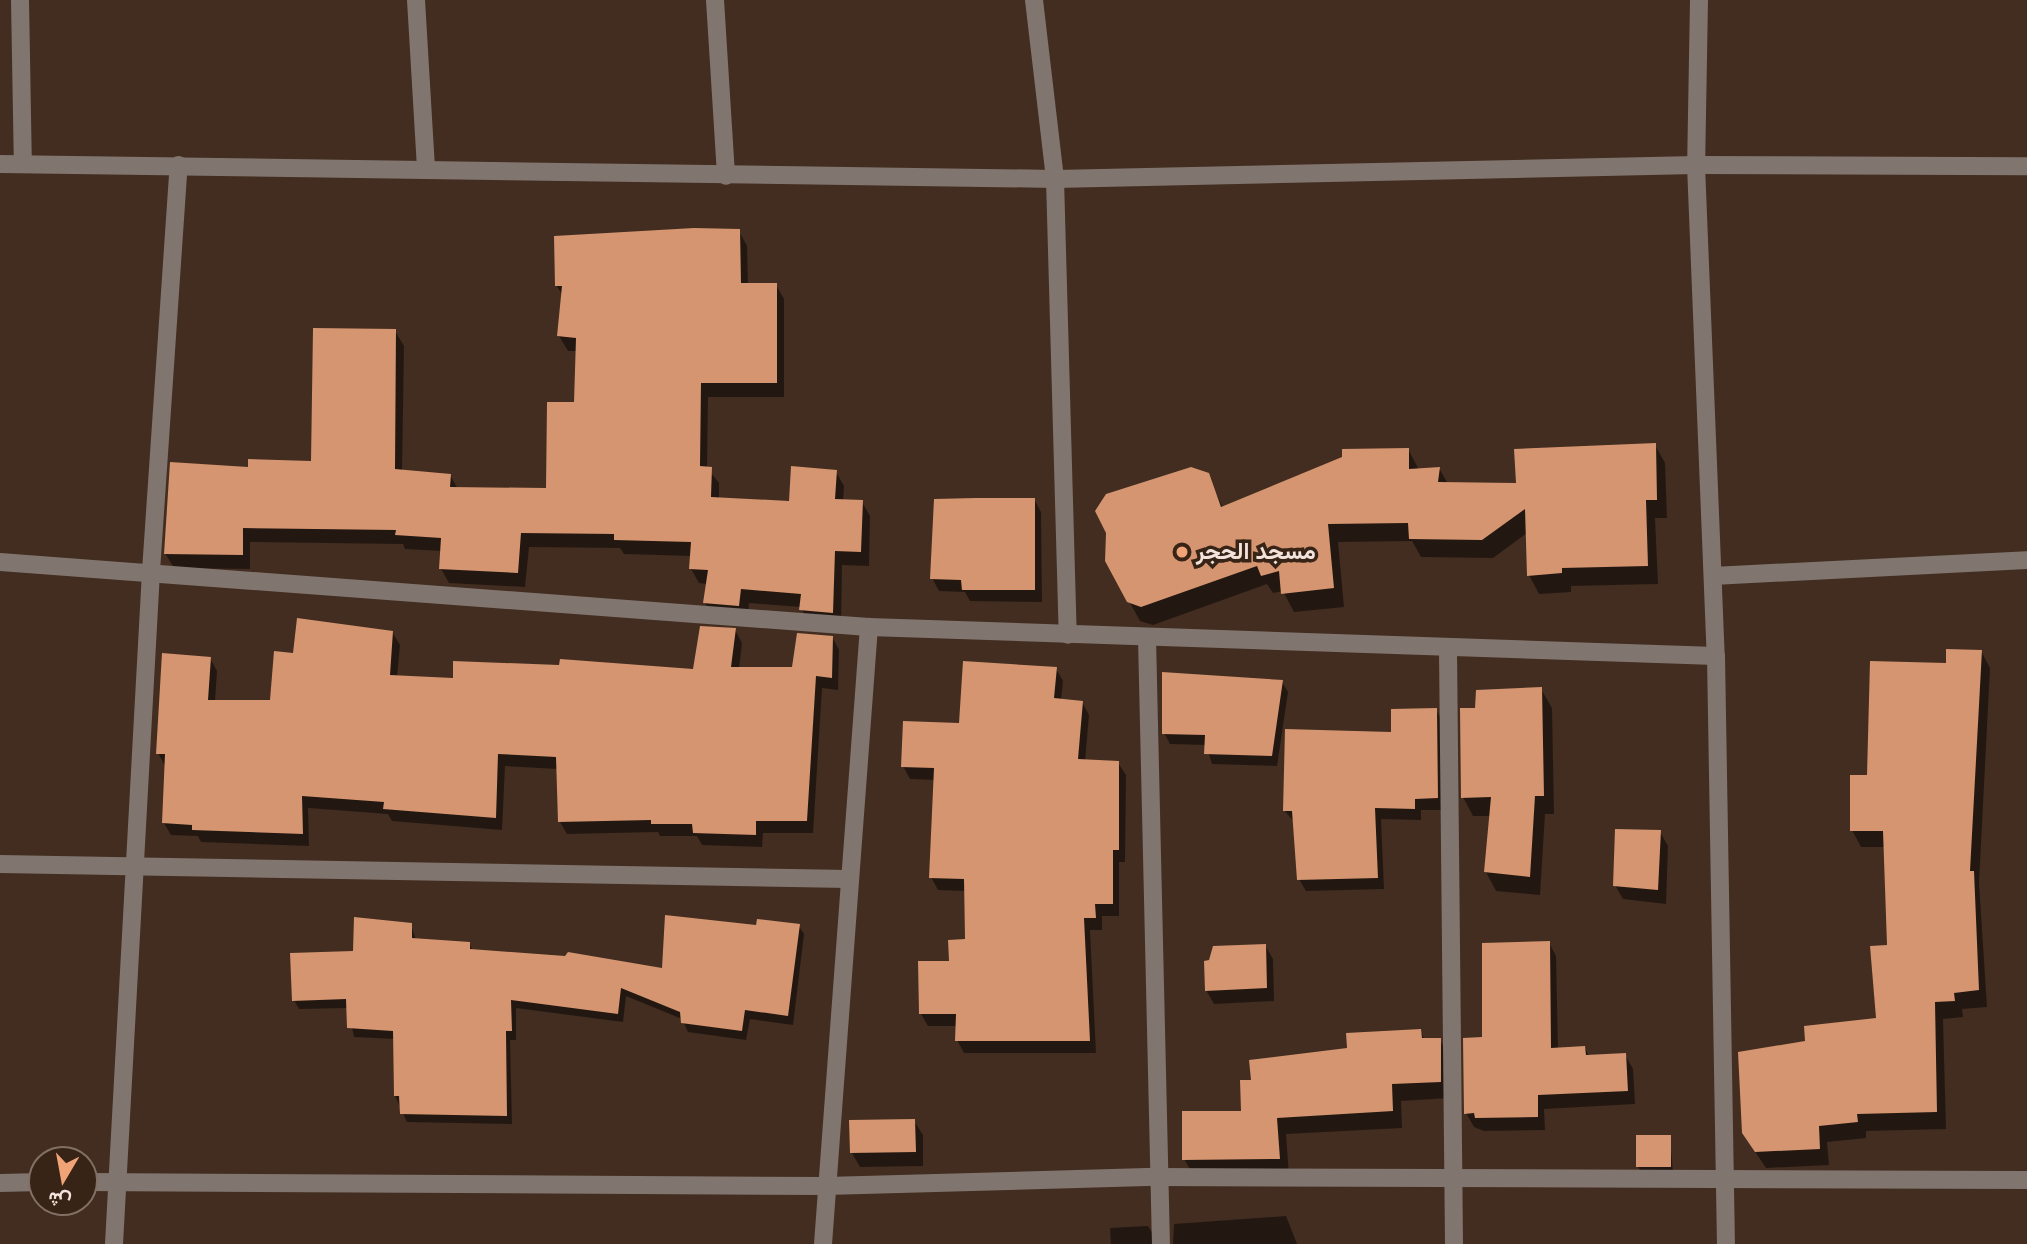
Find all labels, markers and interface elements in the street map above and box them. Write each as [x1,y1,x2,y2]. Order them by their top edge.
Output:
place label: مسجد الحجر [1196,538,1316,566]
marker: مسجد الحجر [1174,544,1190,560]
north arrow [28,1146,98,1216]
text: ش [46,1185,73,1214]

